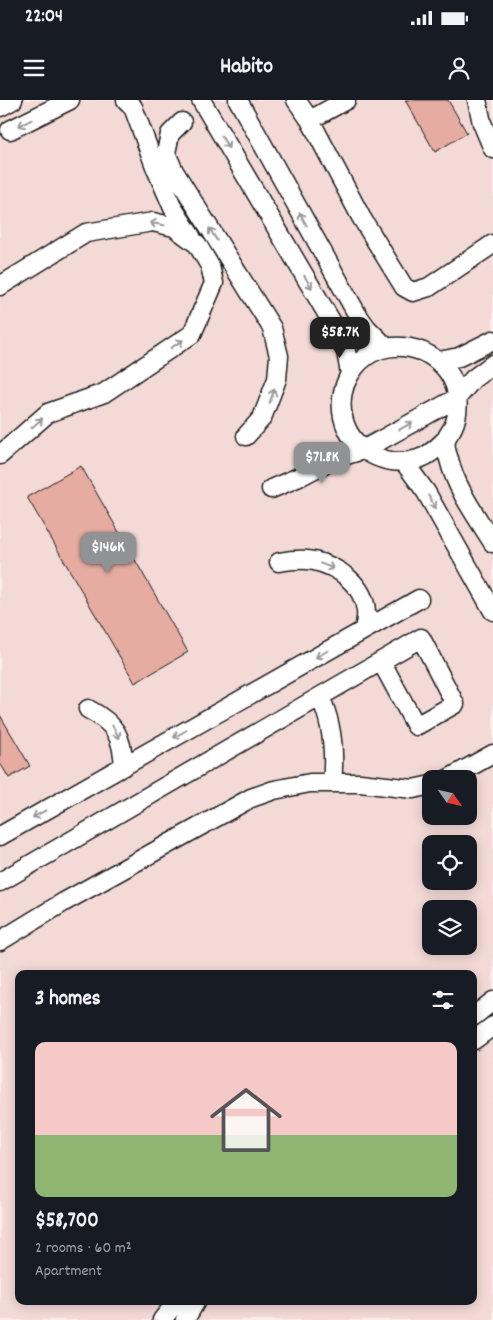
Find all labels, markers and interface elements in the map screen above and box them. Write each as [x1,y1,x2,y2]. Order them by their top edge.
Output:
text: 22:04 [25,4,63,31]
text: Habito [220,52,273,83]
icon: menu [20,54,48,82]
icon: person [445,54,473,82]
one-way arrow [17,118,32,128]
one-way arrow [220,135,230,149]
one-way arrow [298,211,308,226]
one-way arrow [150,218,166,228]
one-way arrow [208,228,218,242]
one-way arrow [304,274,314,288]
pin: $58.7K [299,316,381,359]
text: $58.7K [321,321,359,344]
one-way arrow [170,339,184,349]
one-way arrow [268,388,277,404]
one-way arrow [30,417,43,429]
one-way arrow [398,421,413,430]
pin: $71.8K [281,442,363,484]
text: $71.8K [305,446,339,469]
one-way arrow [427,495,437,510]
pin: $146K [73,532,143,574]
text: $146K [91,536,125,559]
one-way arrow [319,562,334,571]
one-way arrow [315,650,329,660]
one-way arrow [111,724,121,738]
one-way arrow [174,730,188,740]
north arrow [422,770,478,825]
map controls [422,770,477,955]
one-way arrow [32,810,46,820]
button: locate [422,835,477,890]
button: layers [422,900,477,955]
text: 3 homes [35,985,101,1015]
icon: filters [429,986,457,1014]
icon: home [201,1075,291,1165]
text: $58,700 [35,1207,99,1237]
text: 2 rooms · 60 m² [35,1237,132,1260]
text: Apartment [35,1260,102,1283]

